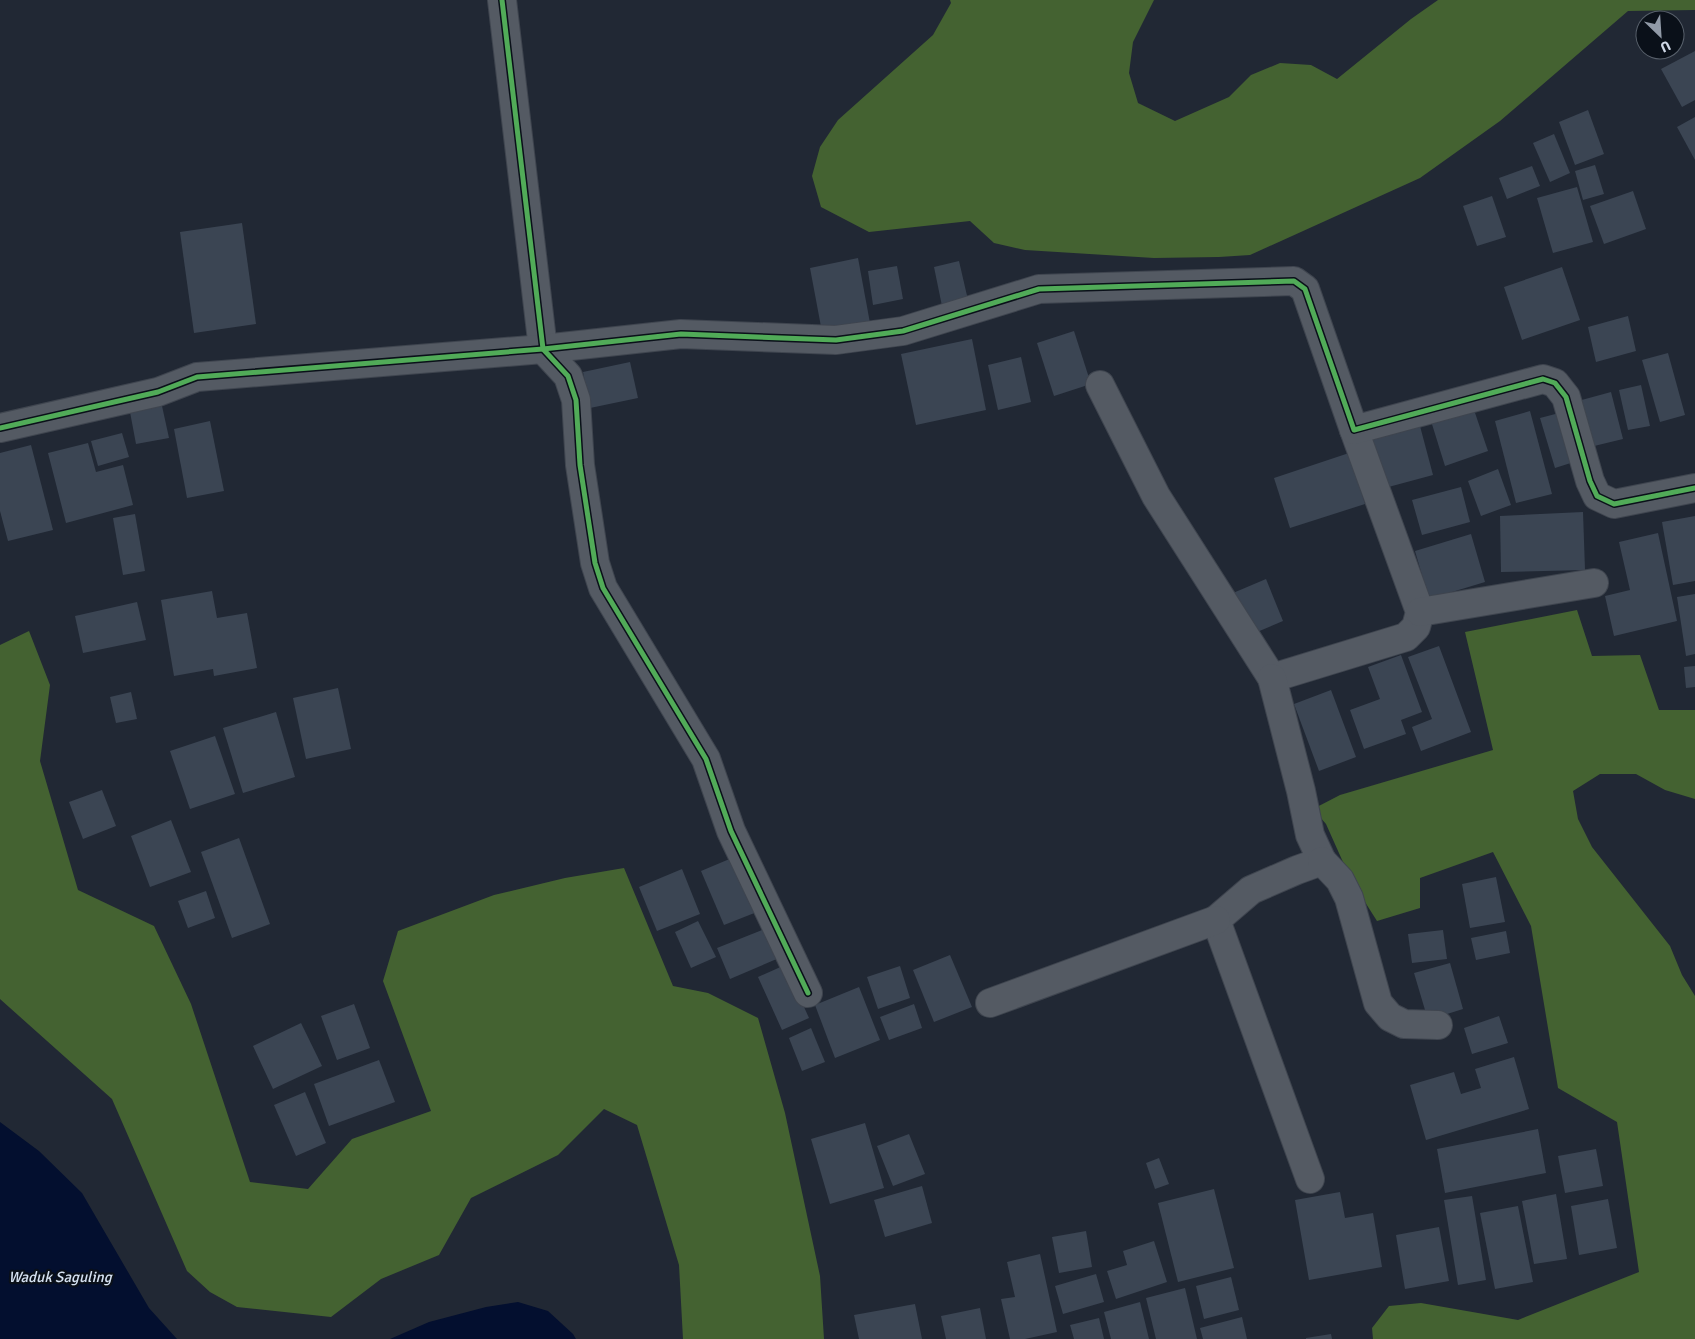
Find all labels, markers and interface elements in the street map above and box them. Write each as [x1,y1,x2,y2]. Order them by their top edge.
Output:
north arrow [1635,10,1685,60]
text: U [1657,37,1673,56]
water label: Waduk Saguling [8,1268,113,1286]

